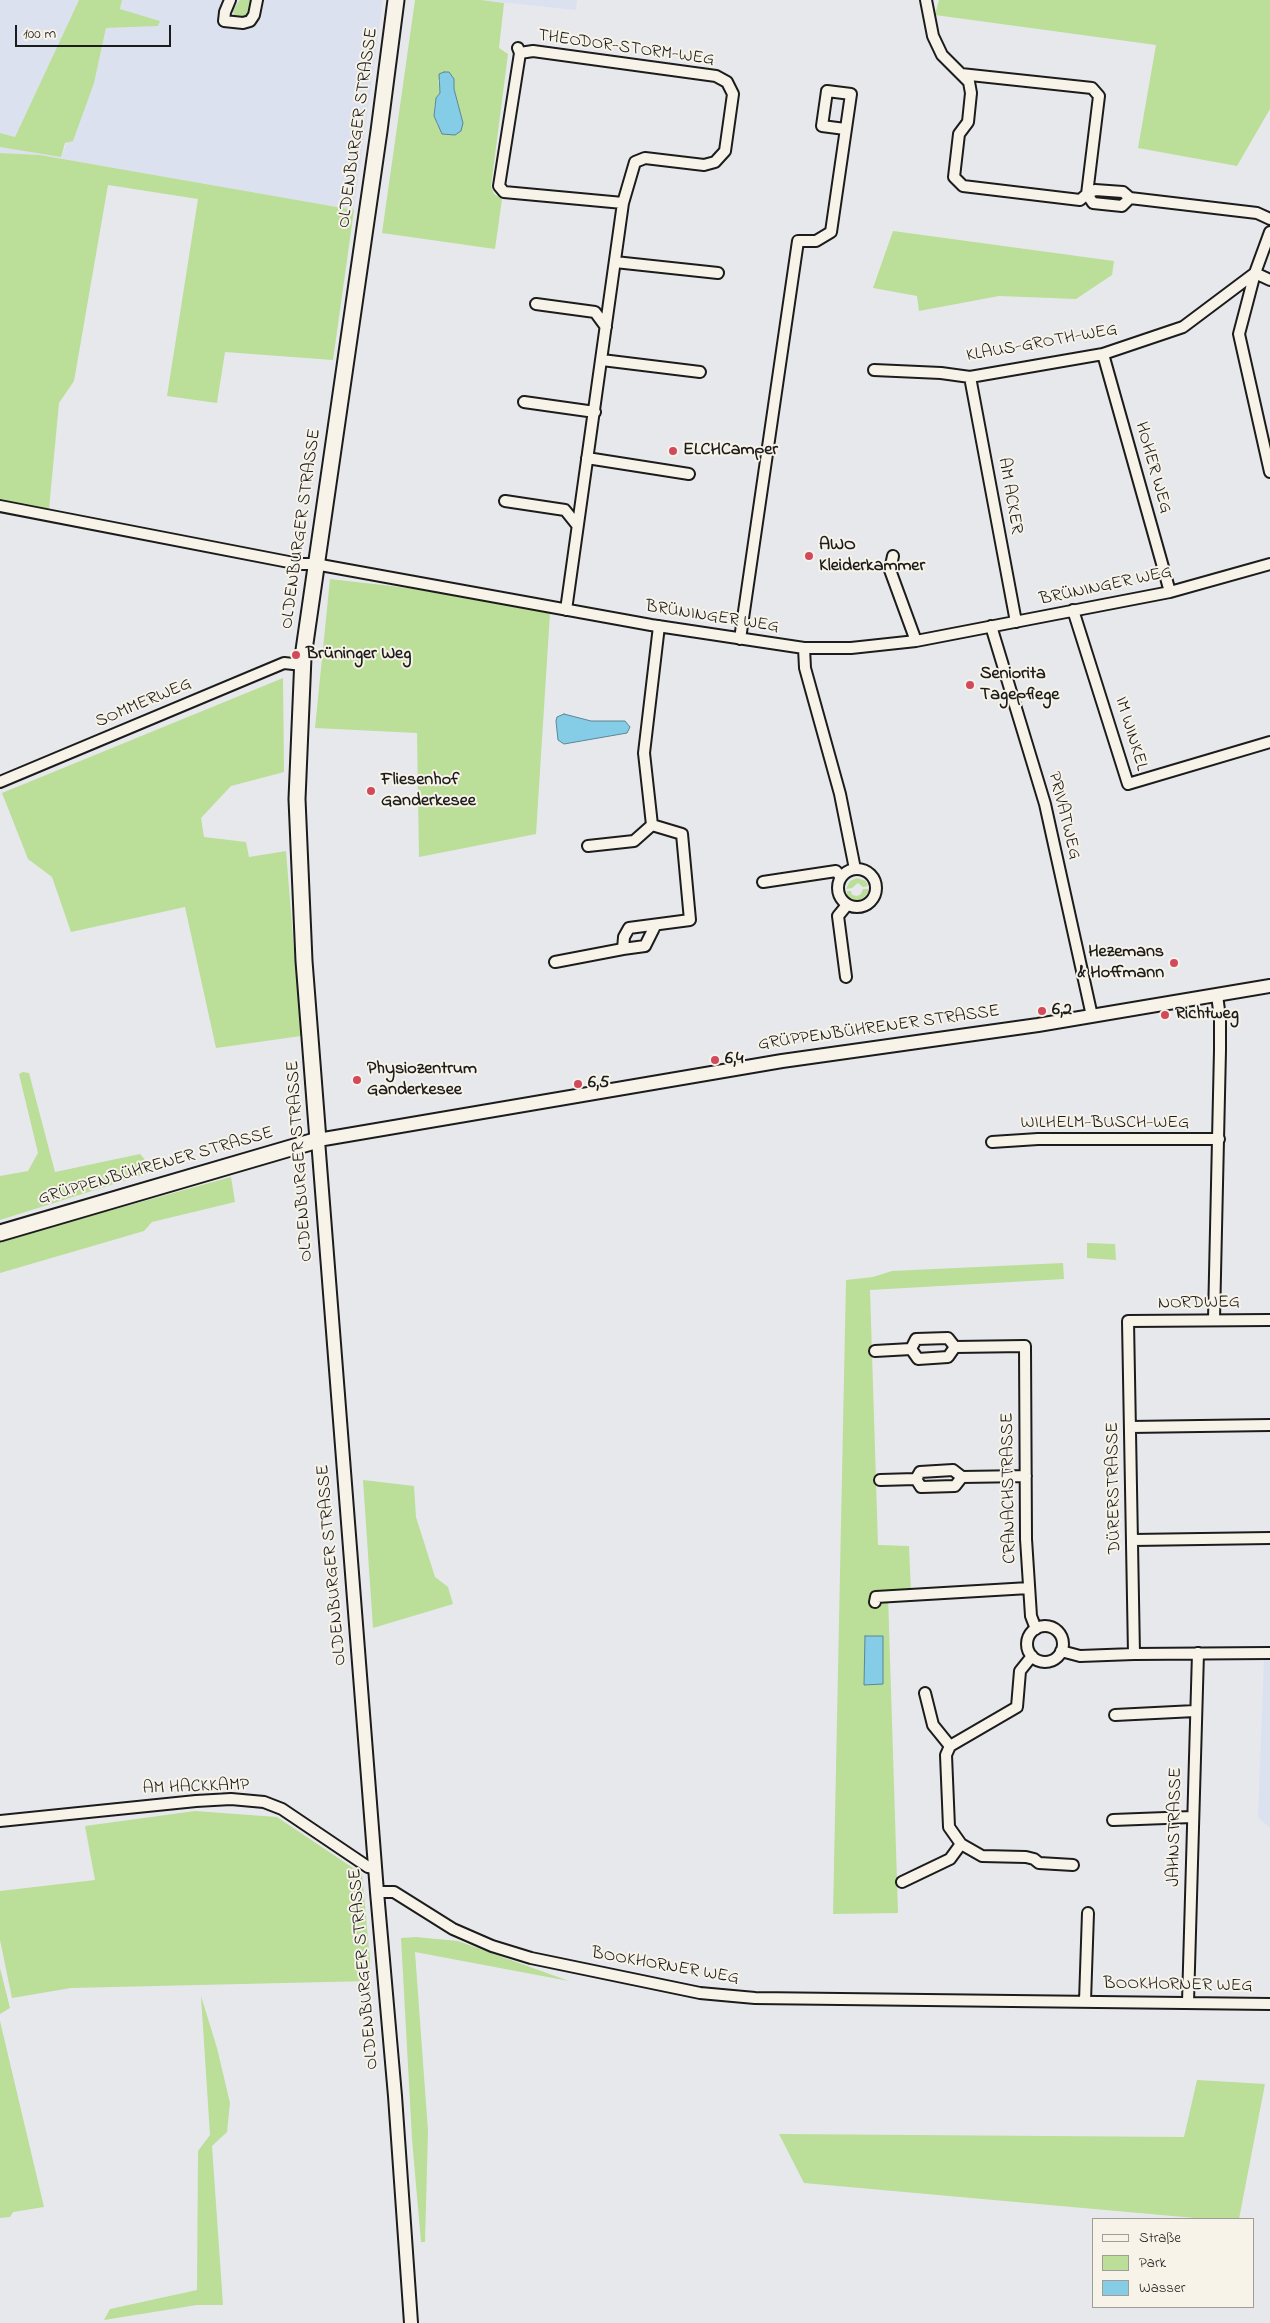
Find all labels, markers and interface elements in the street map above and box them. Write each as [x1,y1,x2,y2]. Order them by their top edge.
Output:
scale bar [18,15,174,47]
text: 100 m [23,23,56,45]
street label: OLDENBURGER STRASSE [334,26,384,230]
street label: THEODOR-STORM-WEG [536,26,716,72]
street label: KLAUS-GROTH-WEG [965,320,1119,368]
street label: HOHER WEG [1129,420,1175,516]
street label: OLDENBURGER STRASSE [277,427,327,631]
place label: ELCHCamper [683,440,778,462]
marker: ELCHCamper [667,445,679,457]
street label: AM ACKER [992,456,1026,536]
place label: AWO Kleiderkammer [819,535,925,578]
marker: AWO Kleiderkammer [803,550,815,562]
street label: BRÜNINGER WEG [1038,562,1174,612]
street label: BRÜNINGER WEG [644,597,780,639]
place label: Brüninger Weg [306,644,411,666]
marker: Brüninger Weg [290,649,302,661]
place label: Seniorita Tagepflege [980,664,1059,706]
street label: SOMMERWEG [93,674,195,734]
marker: Seniorita Tagepflege [964,679,976,691]
street label: IM WINKEL [1109,694,1151,774]
place label: Fliesenhof Ganderkesee [381,770,476,812]
street label: PRIVATWEG [1042,770,1084,862]
marker: Fliesenhof Ganderkesee [365,785,377,797]
place label: Hezemans & Hoffmann [1078,942,1164,984]
marker: Hezemans & Hoffmann [1168,957,1180,969]
place label: 6,2 [1052,1000,1072,1022]
street label: GRÜPPENBÜHRENER STRASSE [757,1001,1001,1057]
place label: Richtweg [1175,1004,1239,1026]
marker: 6,2 [1036,1005,1048,1017]
marker: Richtweg [1159,1009,1171,1021]
place label: 6,4 [725,1049,743,1071]
marker: 6,4 [709,1054,721,1066]
place label: Physiozentrum Ganderkesee [367,1059,477,1102]
street label: OLDENBURGER STRASSE [283,1060,319,1262]
place label: 6,5 [588,1073,609,1095]
marker: Physiozentrum Ganderkesee [351,1074,363,1086]
marker: 6,5 [572,1078,584,1090]
street label: WILHELM-BUSCH-WEG [1021,1113,1189,1135]
street label: GRÜPPENBÜHRENER STRASSE [36,1123,276,1211]
street label: NORDWEG [1158,1292,1240,1316]
street label: CRANACHSTRASSE [998,1412,1022,1564]
street label: DÜRERSTRASSE [1103,1422,1127,1554]
street label: OLDENBURGER STRASSE [313,1463,353,1667]
street label: JAHNSTRASSE [1164,1767,1188,1887]
street label: AM HACKKAMP [142,1775,250,1801]
street label: OLDENBURGER STRASSE [345,1867,385,2071]
street label: BOOKHORNER WEG [590,1943,740,1991]
street label: BOOKHORNER WEG [1103,1974,1253,1998]
legend [1092,2218,1255,2308]
text: Straße [1139,2227,1181,2249]
text: Park [1139,2252,1166,2274]
text: Wasser [1139,2277,1185,2299]

